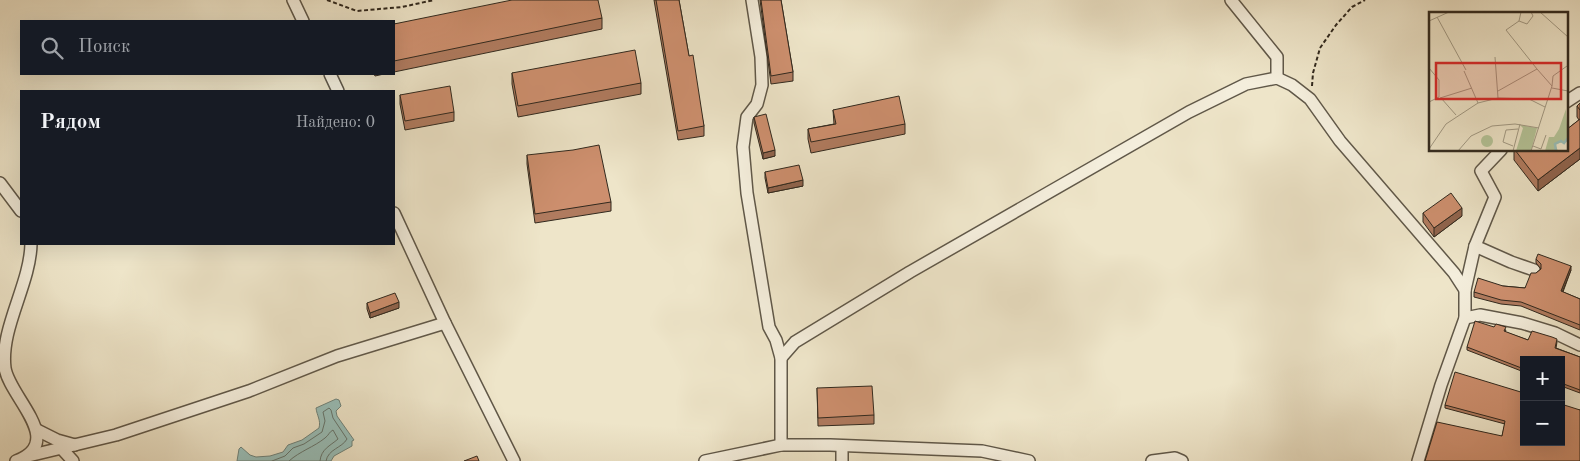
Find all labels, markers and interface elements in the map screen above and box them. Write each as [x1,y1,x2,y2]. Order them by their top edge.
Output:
inset map [1429,12,1568,151]
search box [20,20,395,75]
icon: search [38,34,66,62]
text: Поиск [78,38,130,57]
text: Рядом [40,112,101,133]
text: Найдено: 0 [296,115,375,131]
map controls [1520,356,1565,446]
button: + [1520,356,1565,401]
button: − [1520,401,1565,446]

